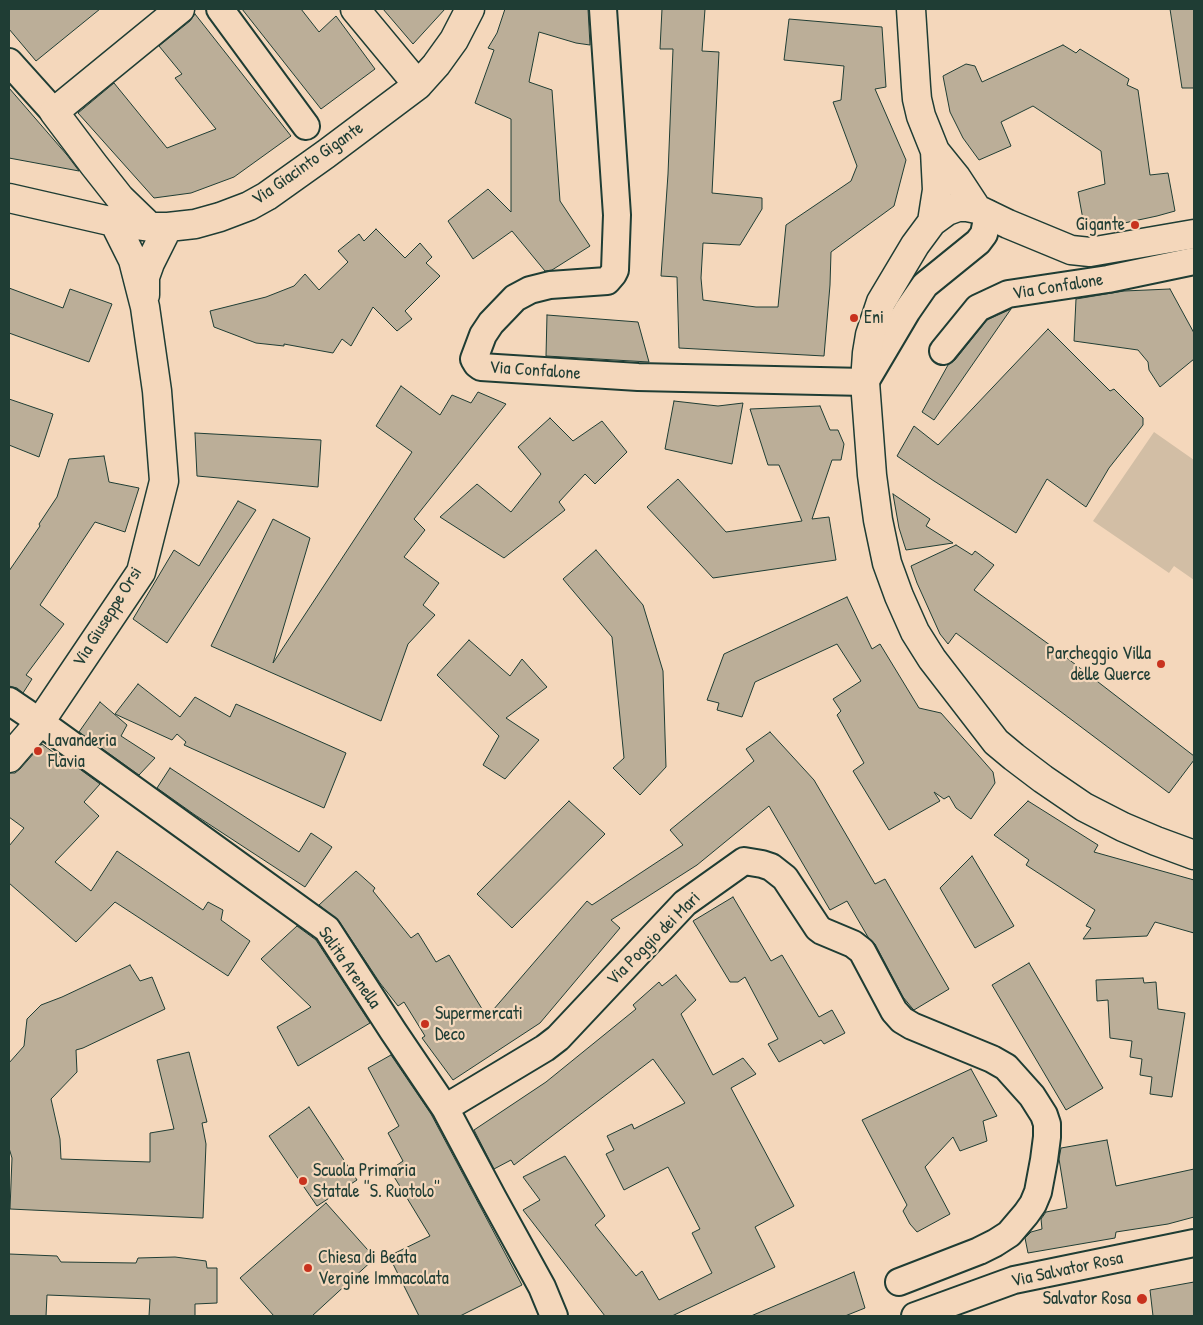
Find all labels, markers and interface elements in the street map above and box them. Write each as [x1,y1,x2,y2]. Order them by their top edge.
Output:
street label: Via Giacinto Gigante [248,118,368,210]
place label: Gigante [1076,214,1125,236]
marker: Gigante [1129,219,1141,231]
street label: Via Confalone [1011,269,1105,305]
place label: Eni [864,307,884,329]
marker: Eni [848,312,860,324]
street label: Via Confalone [489,357,581,385]
street label: Via Giuseppe Orsi [69,563,147,671]
place label: Parcheggio Villa delle Querce [1046,643,1151,686]
marker: Parcheggio Villa delle Querce [1155,658,1167,670]
place label: Lavanderia Flavia [48,730,116,772]
marker: Lavanderia Flavia [32,745,44,757]
street label: Via Poggio dei Mari [603,888,705,990]
street label: Salita Arenella [313,923,385,1013]
place label: Supermercati Deco [435,1003,523,1046]
marker: Supermercati Deco [419,1018,431,1030]
place label: Scuola Primaria Statale ''S. Ruotolo'' [313,1160,440,1202]
marker: Scuola Primaria Statale ''S. Ruotolo'' [297,1175,309,1187]
place label: Chiesa di Beata Vergine Immacolata [318,1247,449,1290]
street label: Via Salvator Rosa [1009,1248,1125,1292]
marker: Chiesa di Beata Vergine Immacolata [302,1262,314,1274]
place label: Salvator Rosa [1043,1288,1131,1310]
marker: Salvator Rosa [1135,1292,1149,1306]

